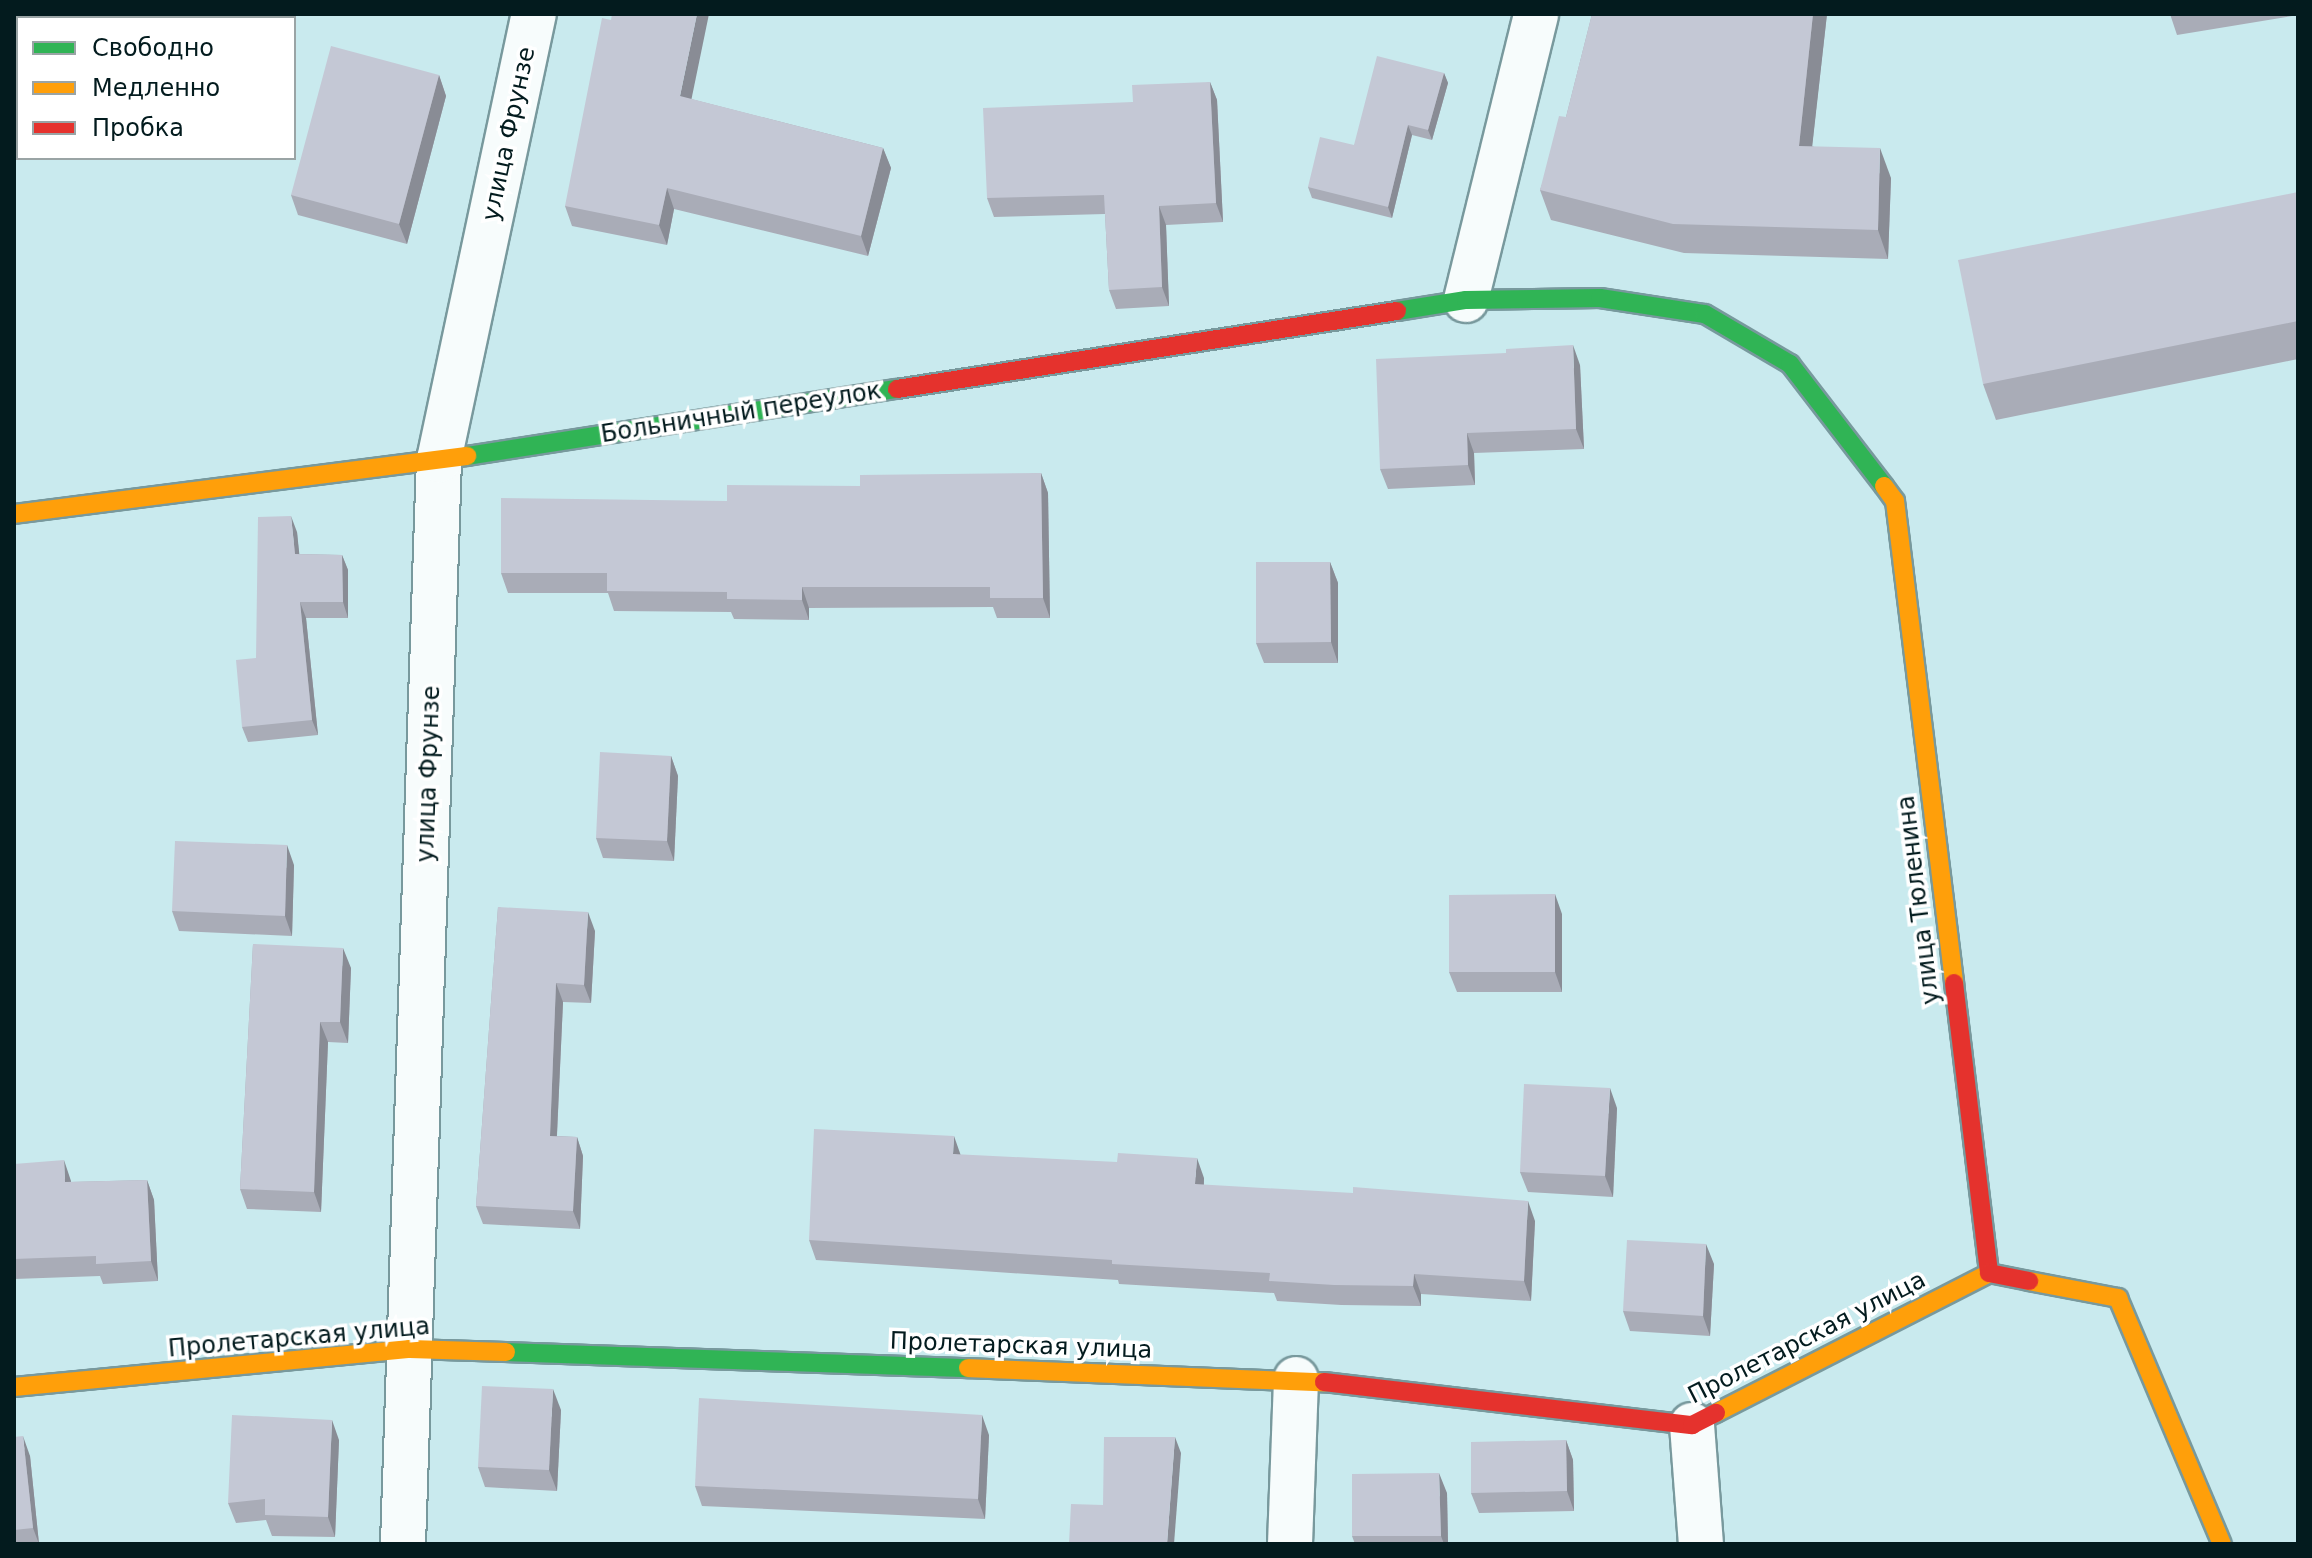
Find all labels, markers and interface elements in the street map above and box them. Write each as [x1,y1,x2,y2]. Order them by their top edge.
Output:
legend [16,16,296,160]
text: Свободно [92,34,214,62]
street label: улица Фрунзе [477,44,541,224]
text: Медленно [92,74,220,102]
text: Пробка [92,114,184,142]
street label: Больничный переулок [599,377,883,449]
street label: улица Фрунзе [412,685,446,863]
street label: улица Тюленина [1892,794,1946,1006]
street label: Пролетарская улица [1683,1266,1931,1410]
street label: Пролетарская улица [167,1312,431,1364]
street label: Пролетарская улица [889,1327,1153,1365]

